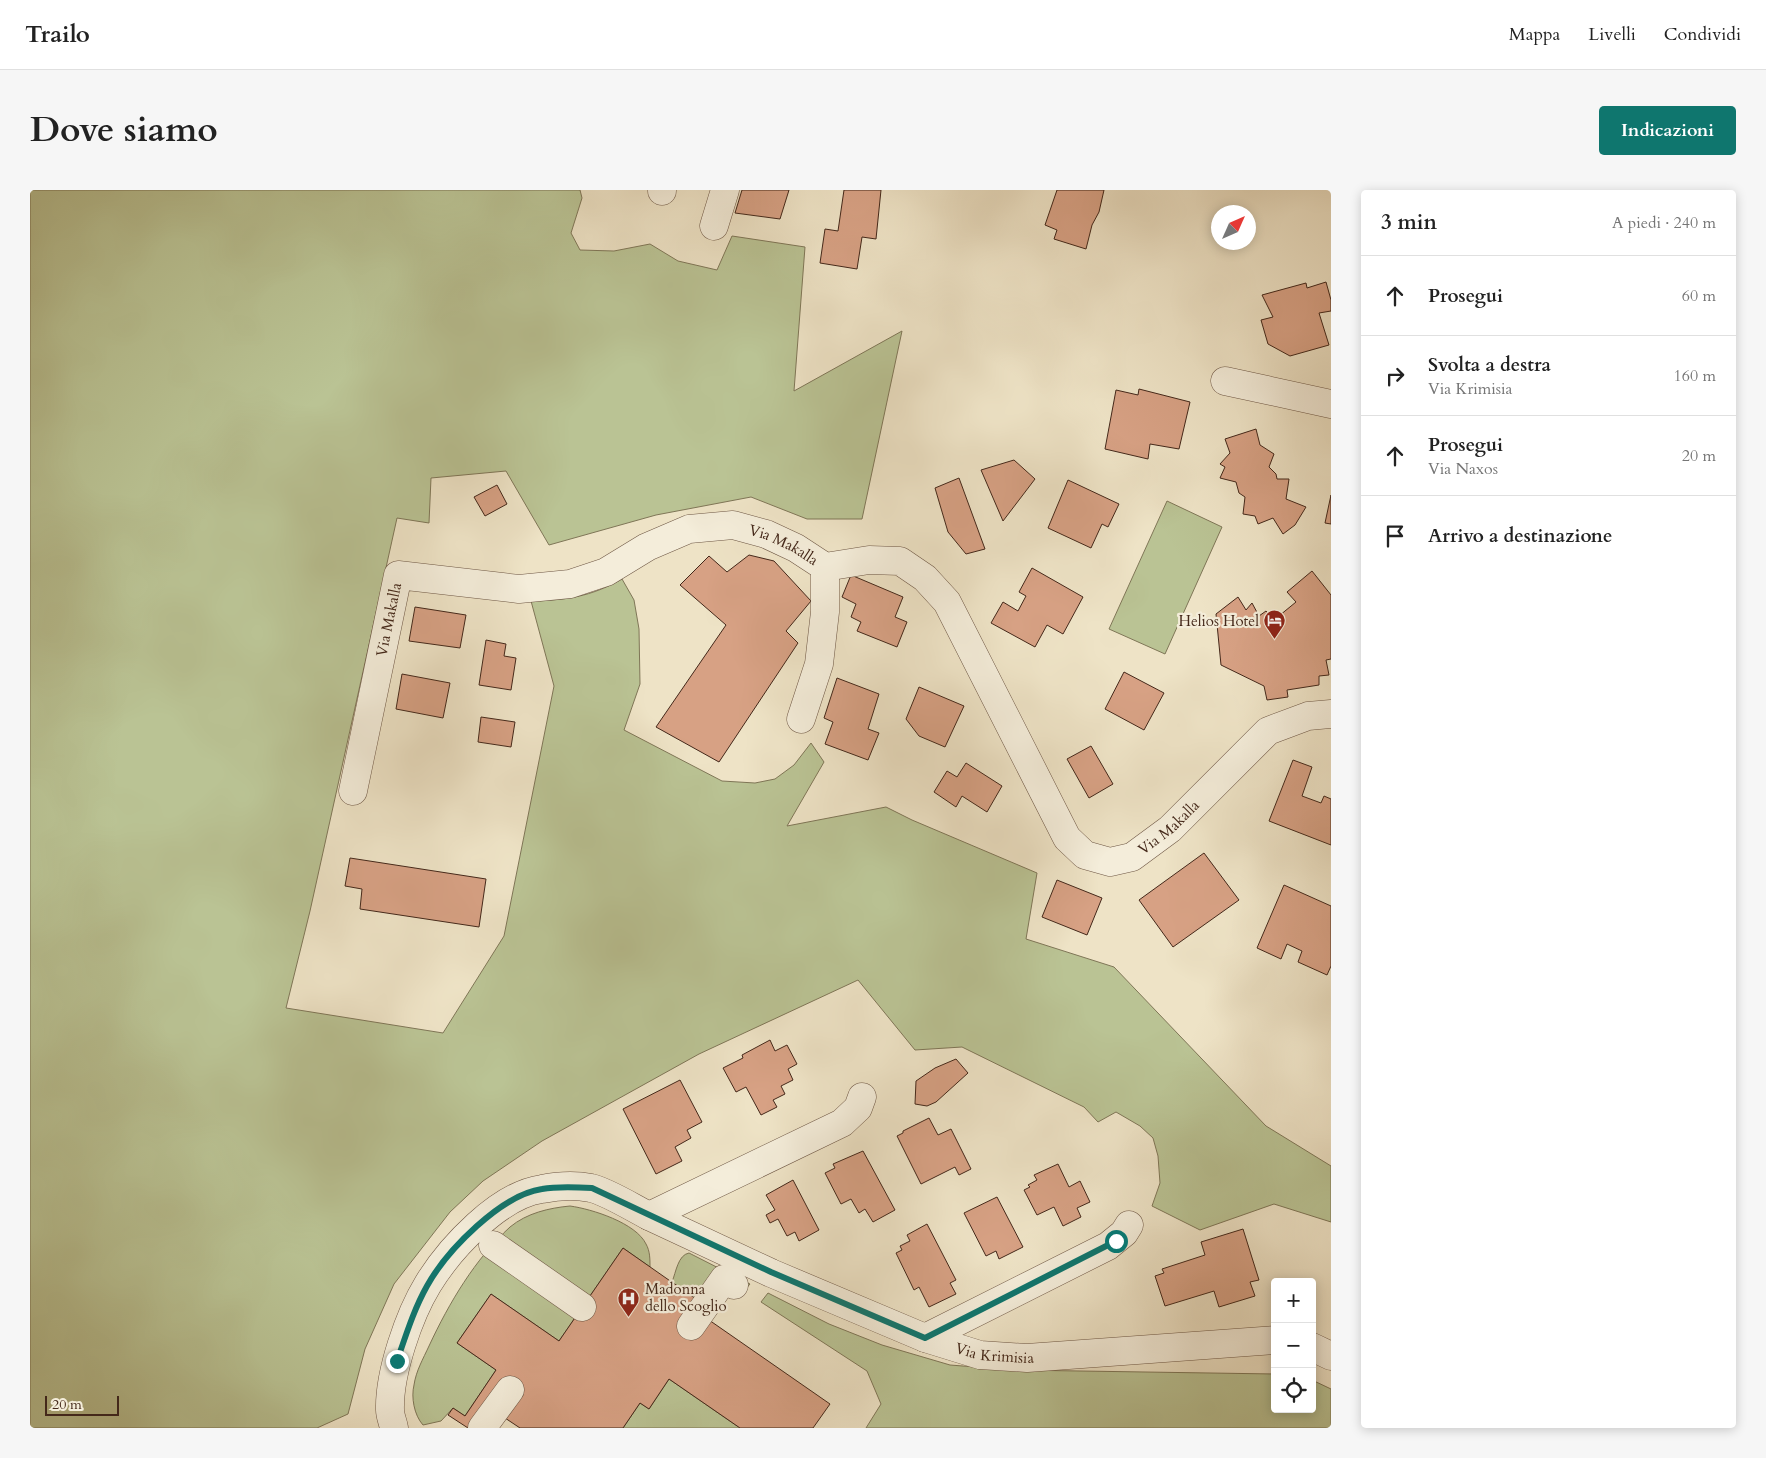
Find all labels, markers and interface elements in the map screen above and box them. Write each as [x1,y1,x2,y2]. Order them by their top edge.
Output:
text: Trailo [25,18,90,51]
text: Mappa [1509,22,1560,47]
text: Livelli [1588,22,1636,47]
text: Condividi [1664,22,1741,47]
text: Dove siamo [30,106,218,154]
button: Indicazioni [1599,106,1736,155]
north arrow [1211,205,1256,250]
text: 3 min [1381,208,1437,237]
text: A piedi · 240 m [1612,212,1716,234]
icon: ahead [1381,282,1409,310]
text: Prosegui [1428,283,1503,309]
text: 60 m [1682,285,1716,307]
text: Svolta a destra [1428,352,1551,378]
icon: right [1381,362,1409,390]
text: 160 m [1674,365,1716,387]
text: Via Krimisia [1428,378,1513,400]
text: Prosegui [1428,432,1503,458]
icon: ahead [1381,442,1409,470]
text: 20 m [1682,445,1716,467]
text: Via Naxos [1428,458,1498,480]
street label: Via Makalla [747,520,823,570]
icon: arrive [1381,522,1409,550]
text: Arrivo a destinazione [1428,523,1612,549]
street label: Via Makalla [371,580,406,658]
hotel icon: Helios Hotel [1263,609,1287,640]
place label: Helios Hotel [1178,611,1259,631]
street label: Via Makalla [1134,795,1204,859]
route start [1105,1230,1128,1253]
map controls [1271,1278,1316,1413]
button: + [1271,1278,1316,1323]
place label: Madonna dello Scoglio [645,1279,727,1316]
hospital icon: Madonna dello Scoglio [617,1286,641,1317]
button: − [1271,1323,1316,1368]
street label: Via Krimisia [953,1338,1035,1368]
route end [386,1350,409,1373]
button: locate [1271,1368,1316,1413]
scale bar [45,1393,119,1416]
text: 20 m [52,1395,82,1414]

